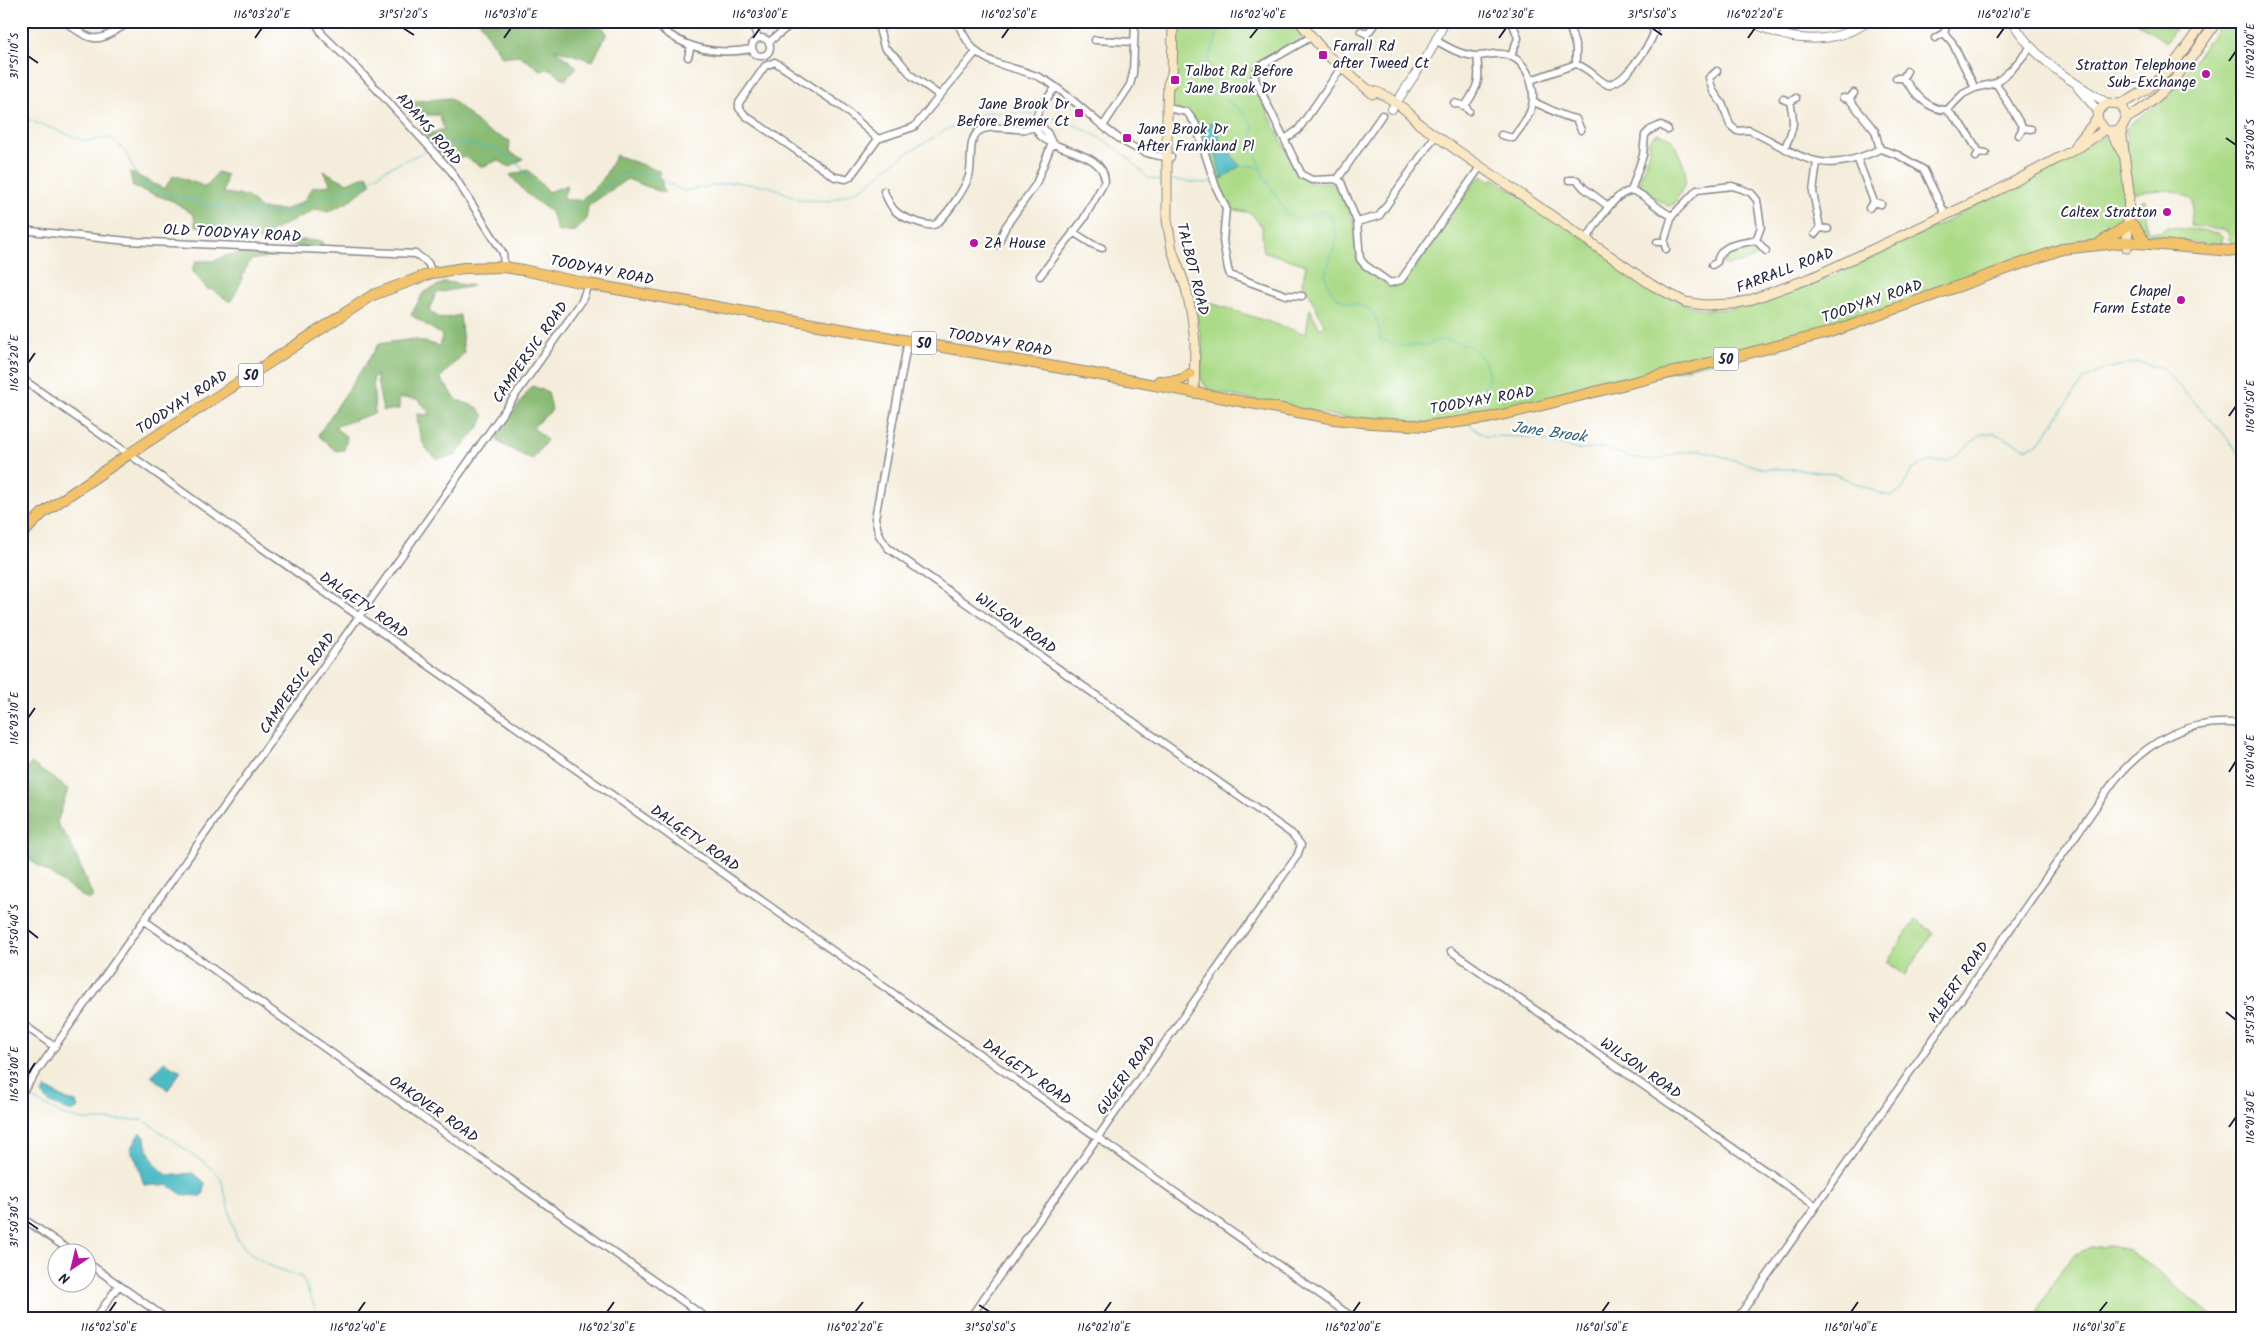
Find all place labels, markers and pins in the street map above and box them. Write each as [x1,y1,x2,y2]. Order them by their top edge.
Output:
place label: Farrall Rd after Tweed Ct [1333,35,1429,76]
marker: Farrall Rd after Tweed Ct [1317,49,1329,61]
place label: Stratton Telephone Sub-Exchange [2076,54,2196,95]
place label: Talbot Rd Before Jane Brook Dr [1185,60,1293,101]
marker: Stratton Telephone Sub-Exchange [2200,68,2212,80]
marker: Talbot Rd Before Jane Brook Dr [1169,74,1181,86]
place label: Jane Brook Dr Before Bremer Ct [957,93,1070,134]
marker: Jane Brook Dr Before Bremer Ct [1073,107,1085,119]
place label: Jane Brook Dr After Frankland Pl [1137,118,1255,159]
marker: Jane Brook Dr After Frankland Pl [1121,132,1133,144]
place label: Caltex Stratton [2060,201,2157,225]
marker: Caltex Stratton [2161,206,2173,218]
place label: ZA House [984,232,1046,256]
marker: ZA House [968,237,980,249]
place label: Chapel Farm Estate [2093,280,2171,321]
marker: Chapel Farm Estate [2175,294,2187,306]

